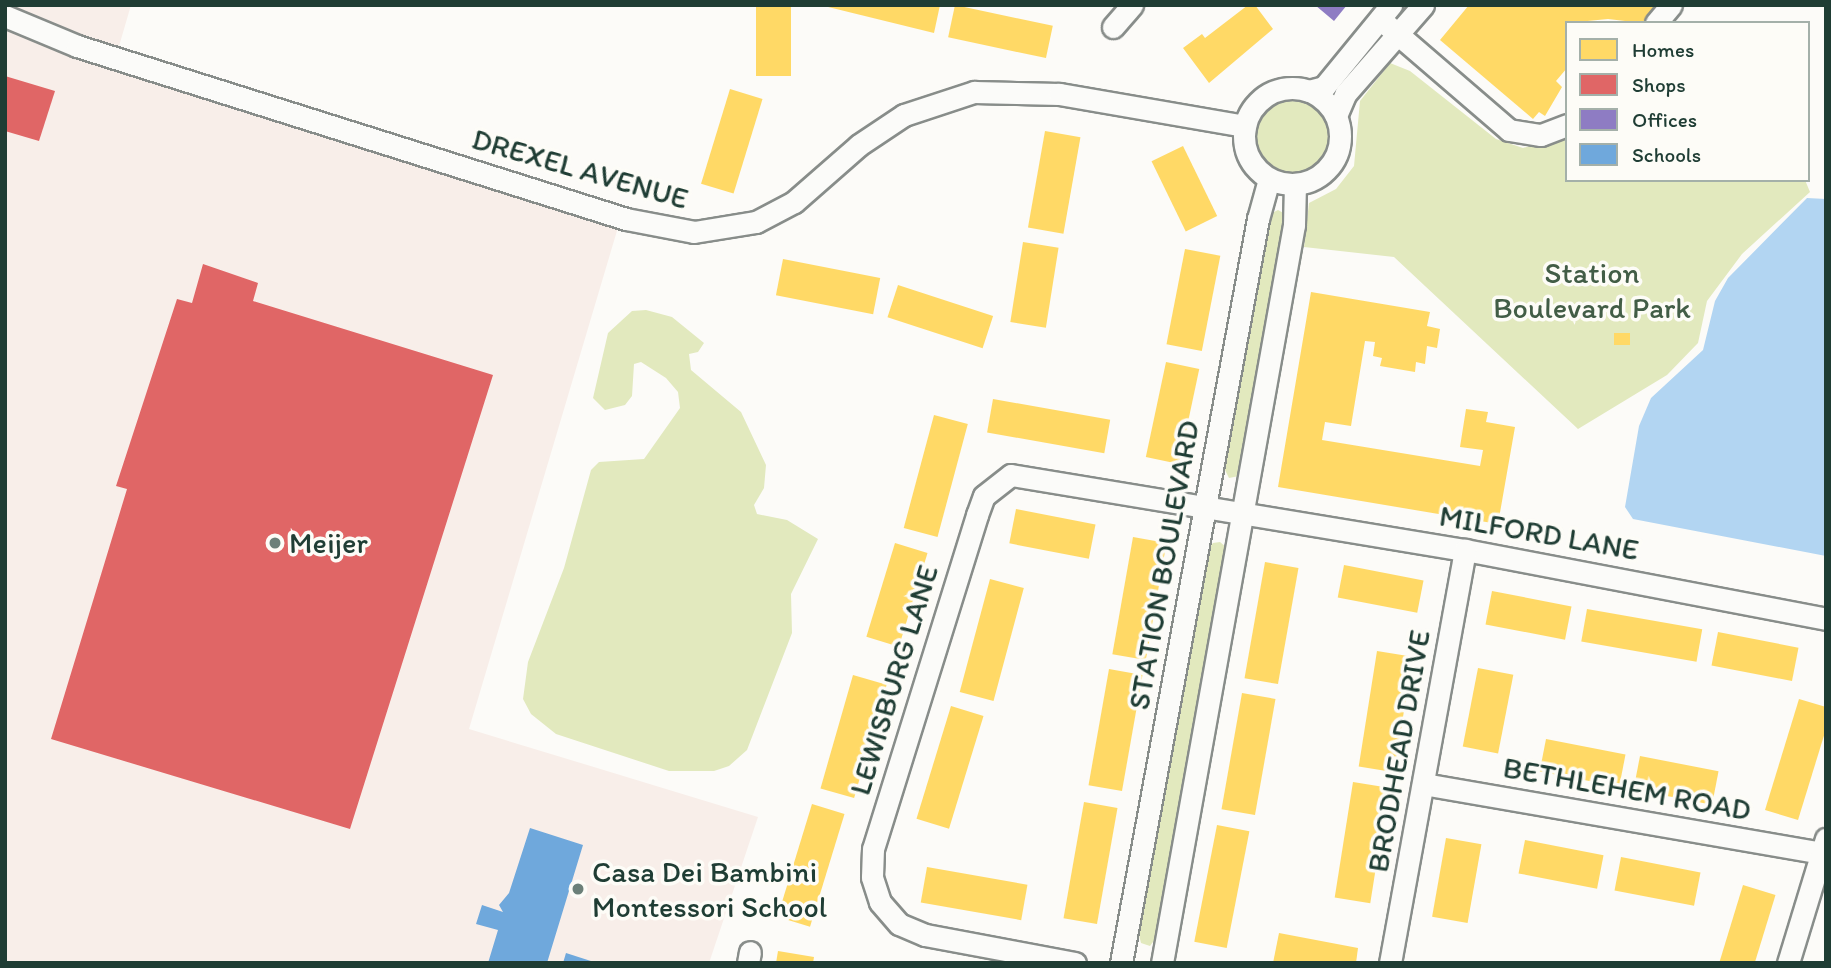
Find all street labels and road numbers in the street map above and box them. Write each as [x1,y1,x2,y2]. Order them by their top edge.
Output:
street label: DREXEL AVENUE [468,121,692,217]
street label: STATION BOULEVARD [1121,418,1207,712]
street label: MILFORD LANE [1436,498,1642,568]
street label: LEWISBURG LANE [842,561,946,799]
street label: BRODHEAD DRIVE [1360,627,1438,875]
street label: BETHLEHEM ROAD [1500,749,1754,829]

